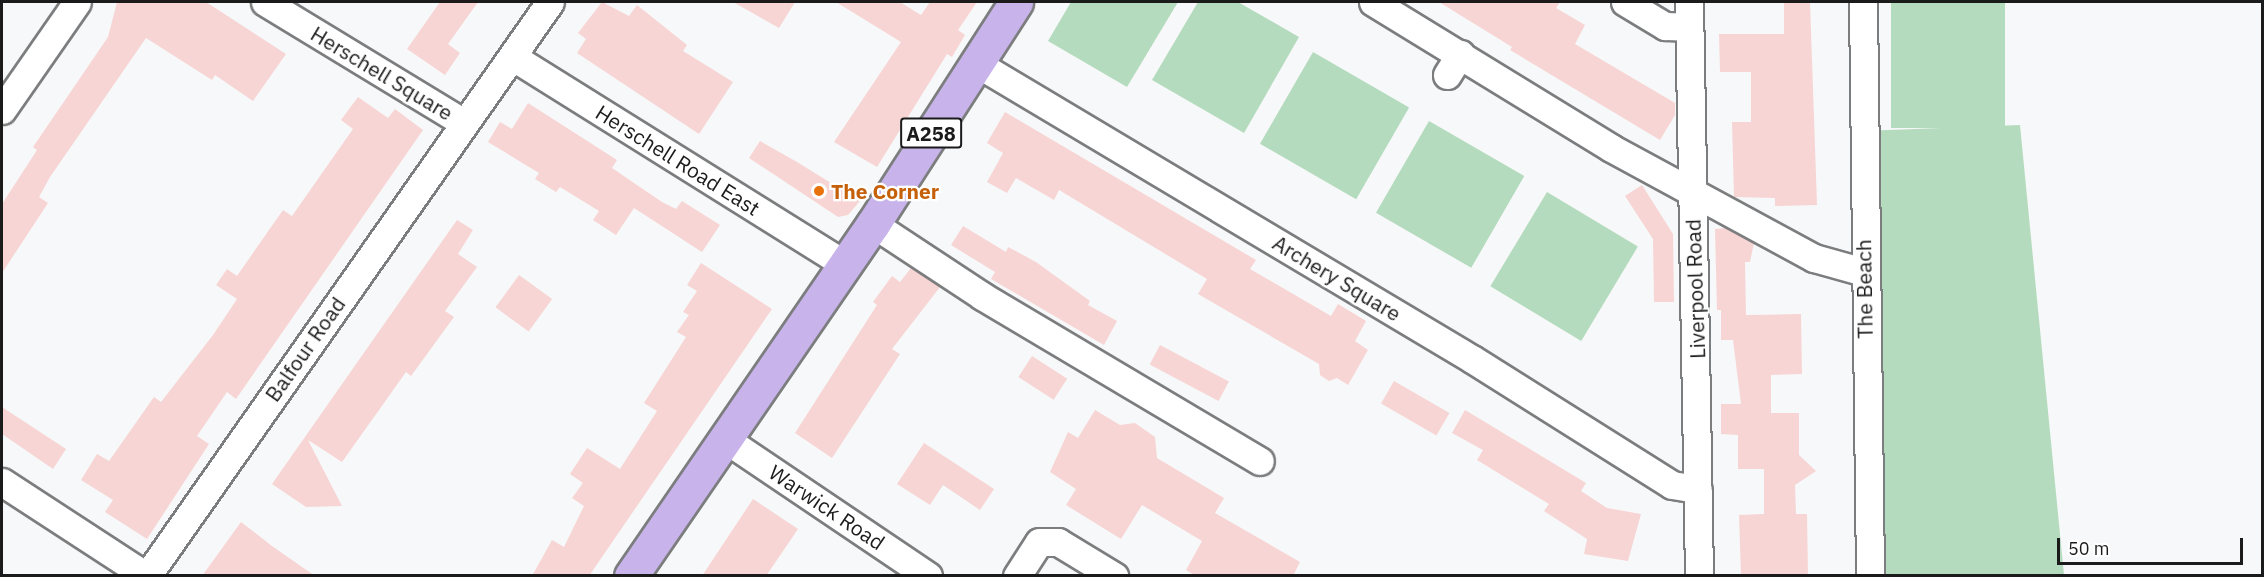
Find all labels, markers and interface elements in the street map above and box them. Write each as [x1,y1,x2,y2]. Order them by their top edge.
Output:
street label: Herschell Square [306,21,458,125]
street label: Herschell Road East [591,99,765,221]
road number: A258 [900,116,962,150]
place label: The Corner [831,178,939,204]
marker: The Corner [812,184,826,198]
street label: Liverpool Road [1680,219,1710,359]
street label: Archery Square [1268,230,1406,326]
street label: The Beach [1851,239,1877,339]
street label: Balfour Road [260,292,350,406]
street label: Warwick Road [765,459,889,555]
scale bar [2060,526,2246,564]
text: 50 m [2068,537,2110,560]

